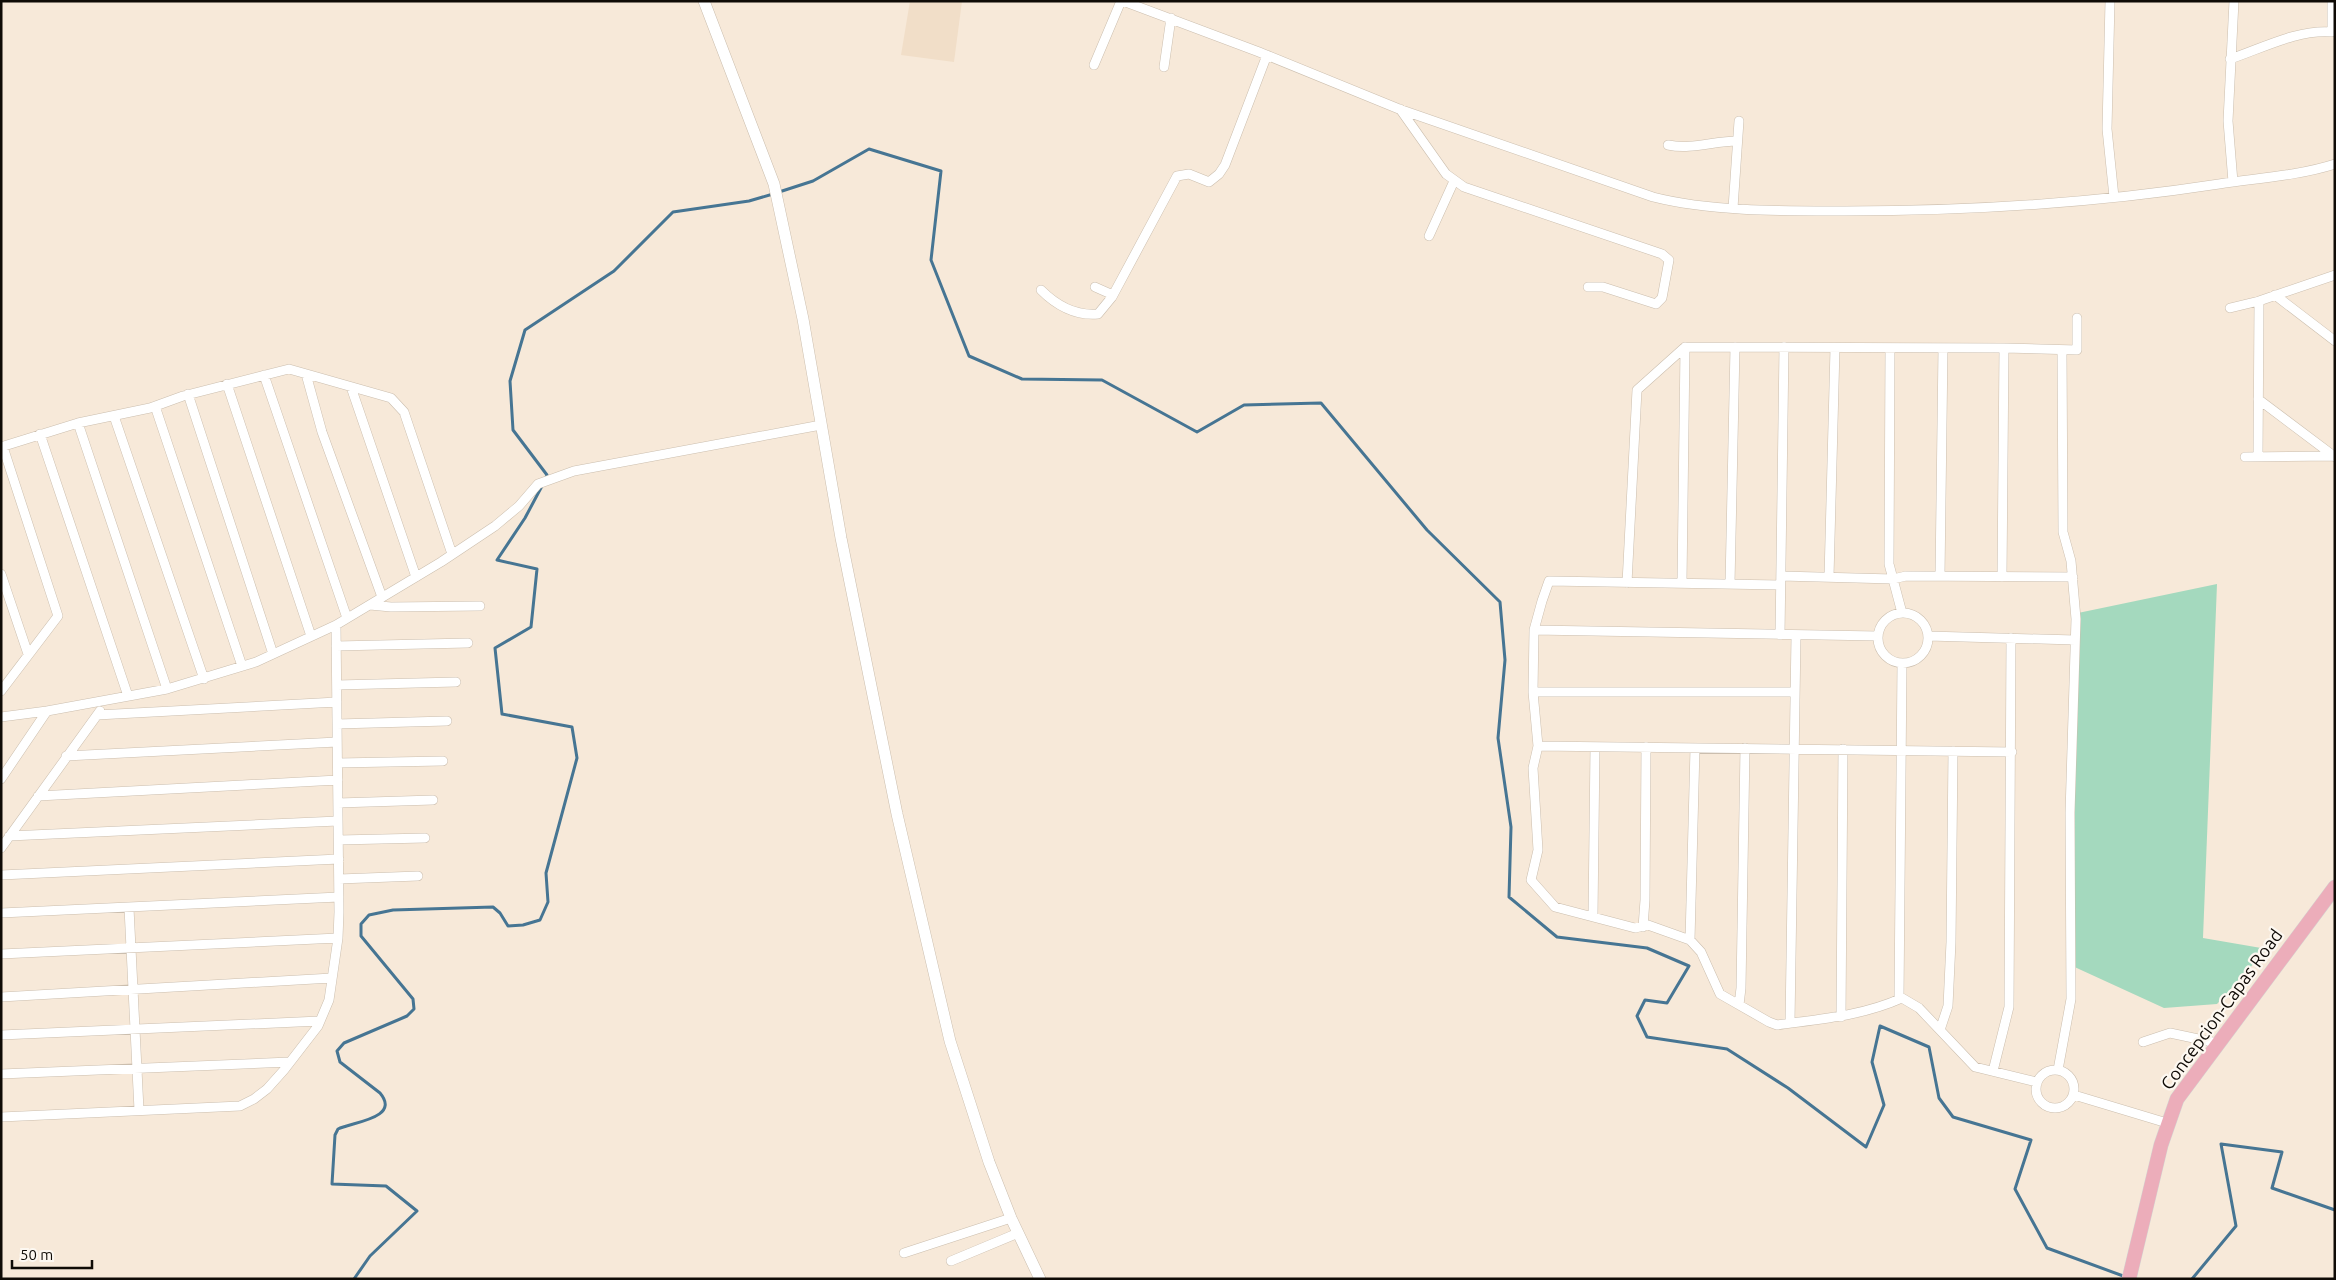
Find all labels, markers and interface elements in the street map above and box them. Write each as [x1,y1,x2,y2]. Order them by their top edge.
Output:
street label: Concepcion-Capas Road [2156,925,2286,1093]
scale bar [12,1238,92,1270]
text: 50 m [20,1246,53,1263]

